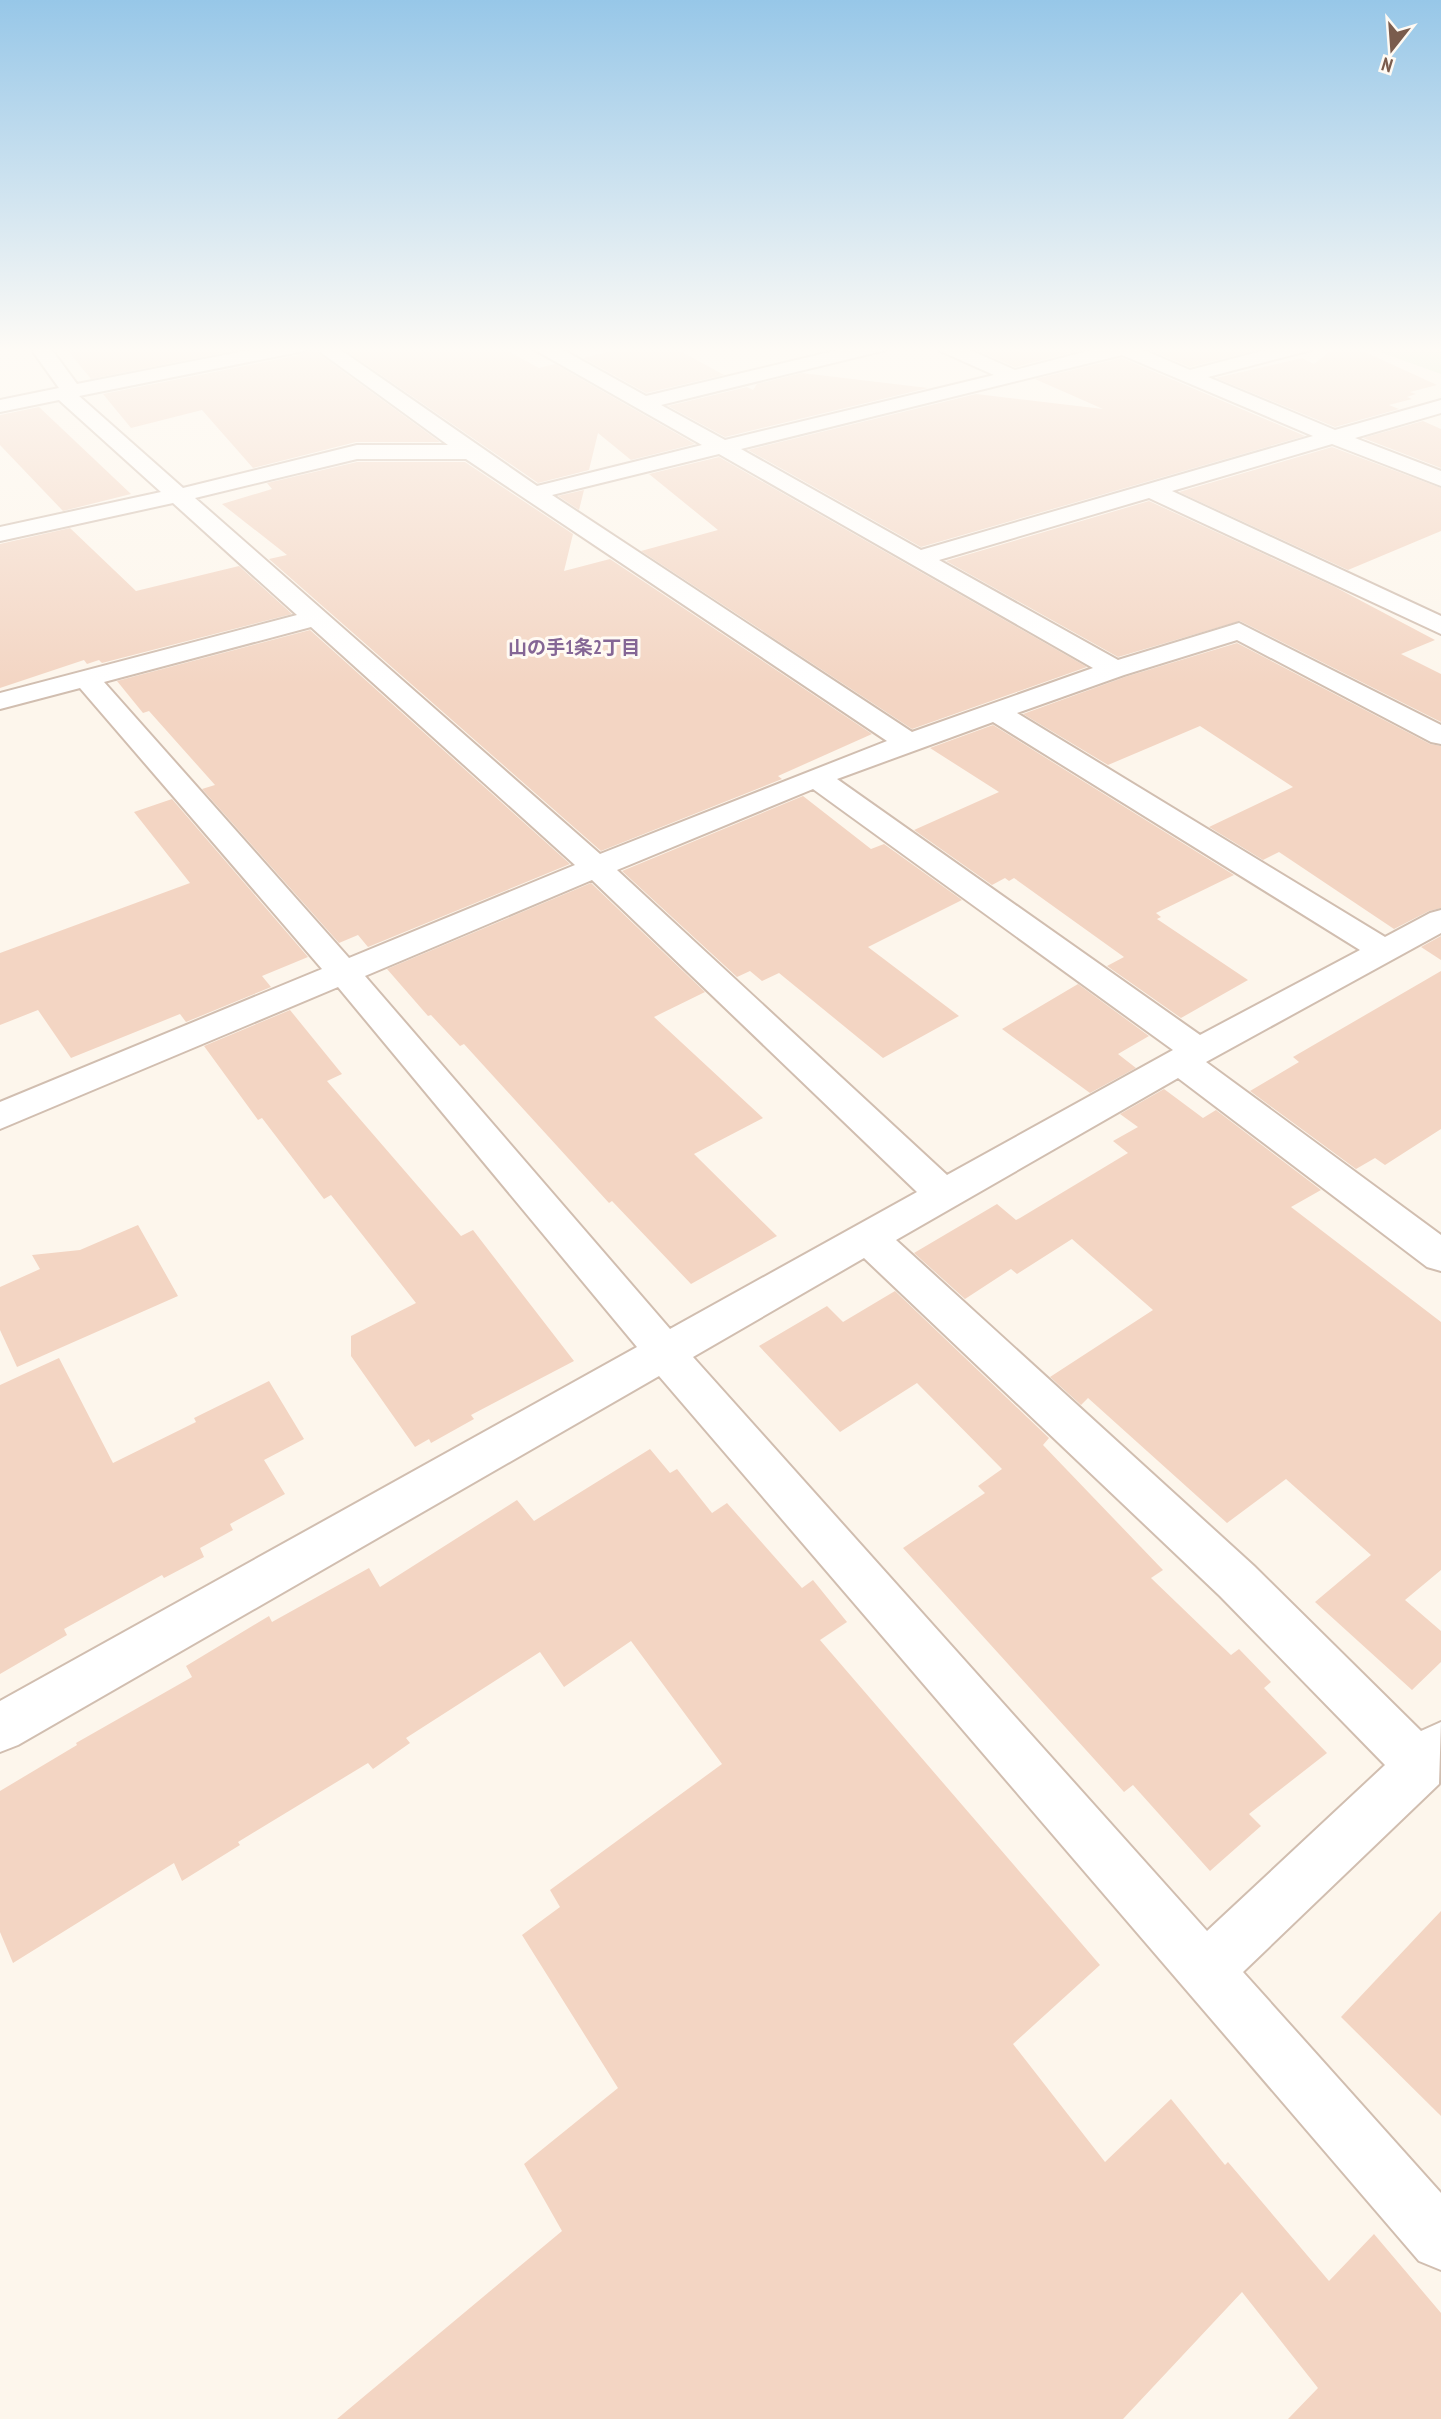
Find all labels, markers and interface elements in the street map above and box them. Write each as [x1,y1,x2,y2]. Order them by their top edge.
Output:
north arrow [1357,14,1427,84]
text: N [1379,52,1395,78]
district label: 山の手1条2丁目 [508,635,640,659]

